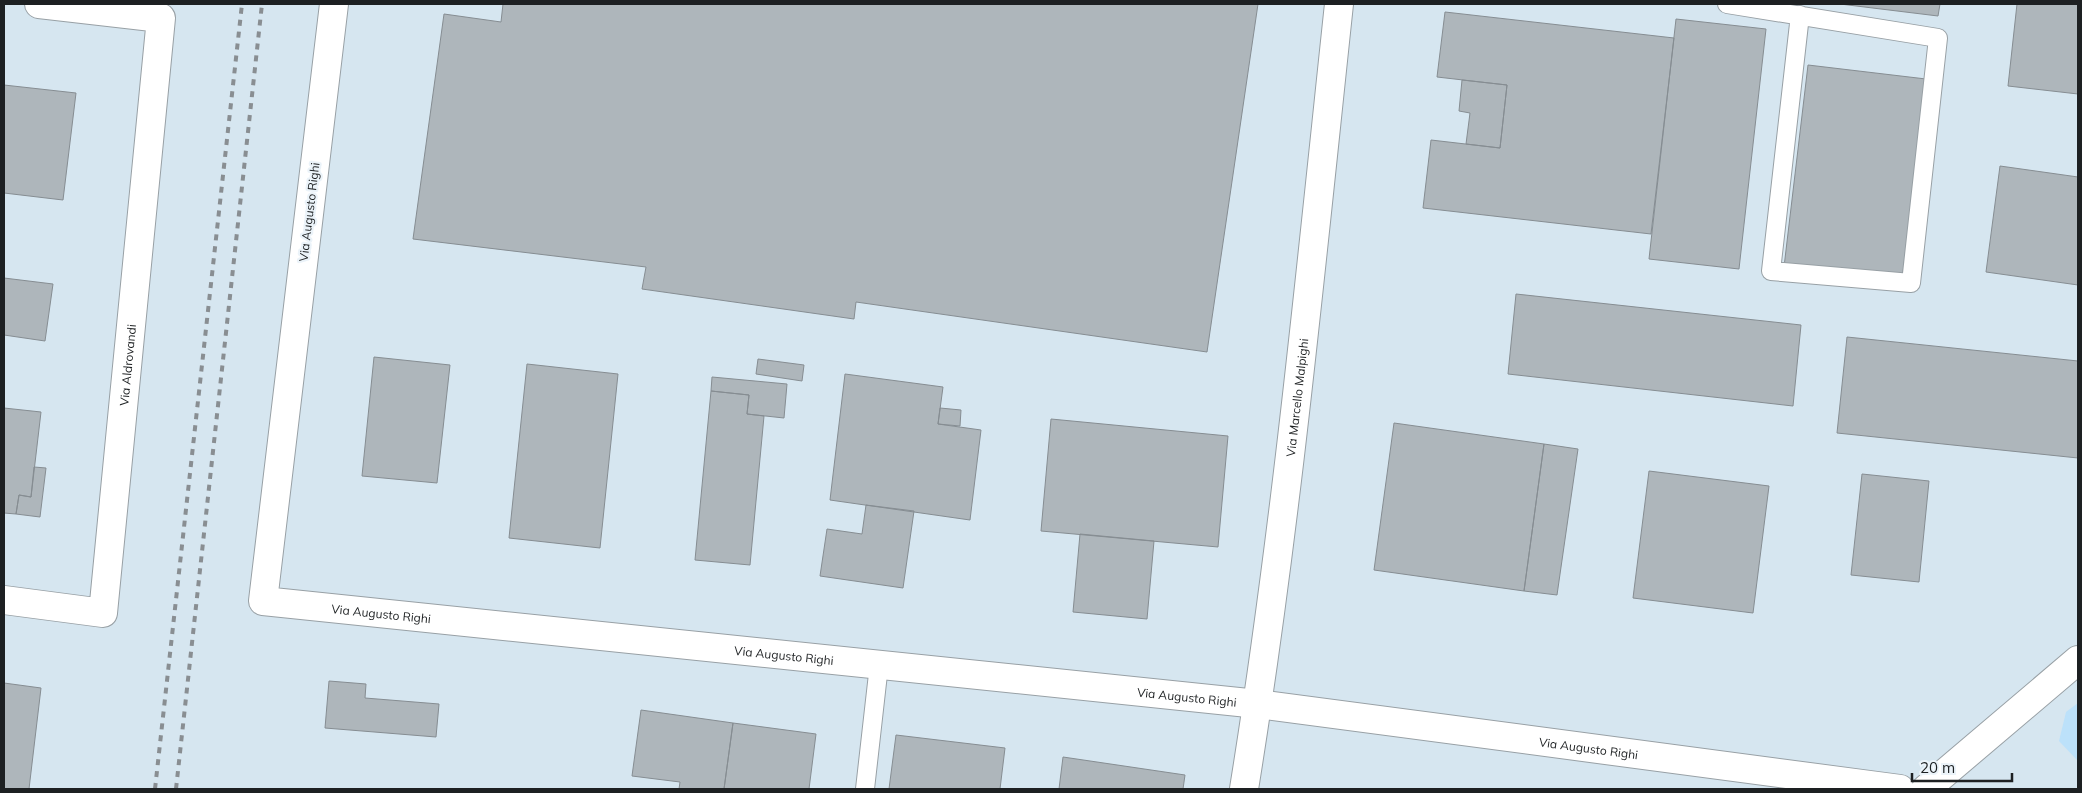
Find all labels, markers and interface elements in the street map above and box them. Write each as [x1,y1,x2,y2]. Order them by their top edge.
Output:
street label: Via Augusto Righi [295,161,323,262]
street label: Via Aldrovandi [116,323,139,407]
street label: Via Marcello Malpighi [1282,337,1311,458]
street label: Via Augusto Righi [331,601,432,626]
street label: Via Augusto Righi [734,642,835,668]
street label: Via Augusto Righi [1136,684,1237,709]
street label: Via Augusto Righi [1538,734,1639,762]
scale bar [1912,750,2012,782]
text: 20 m [1920,758,1955,777]

